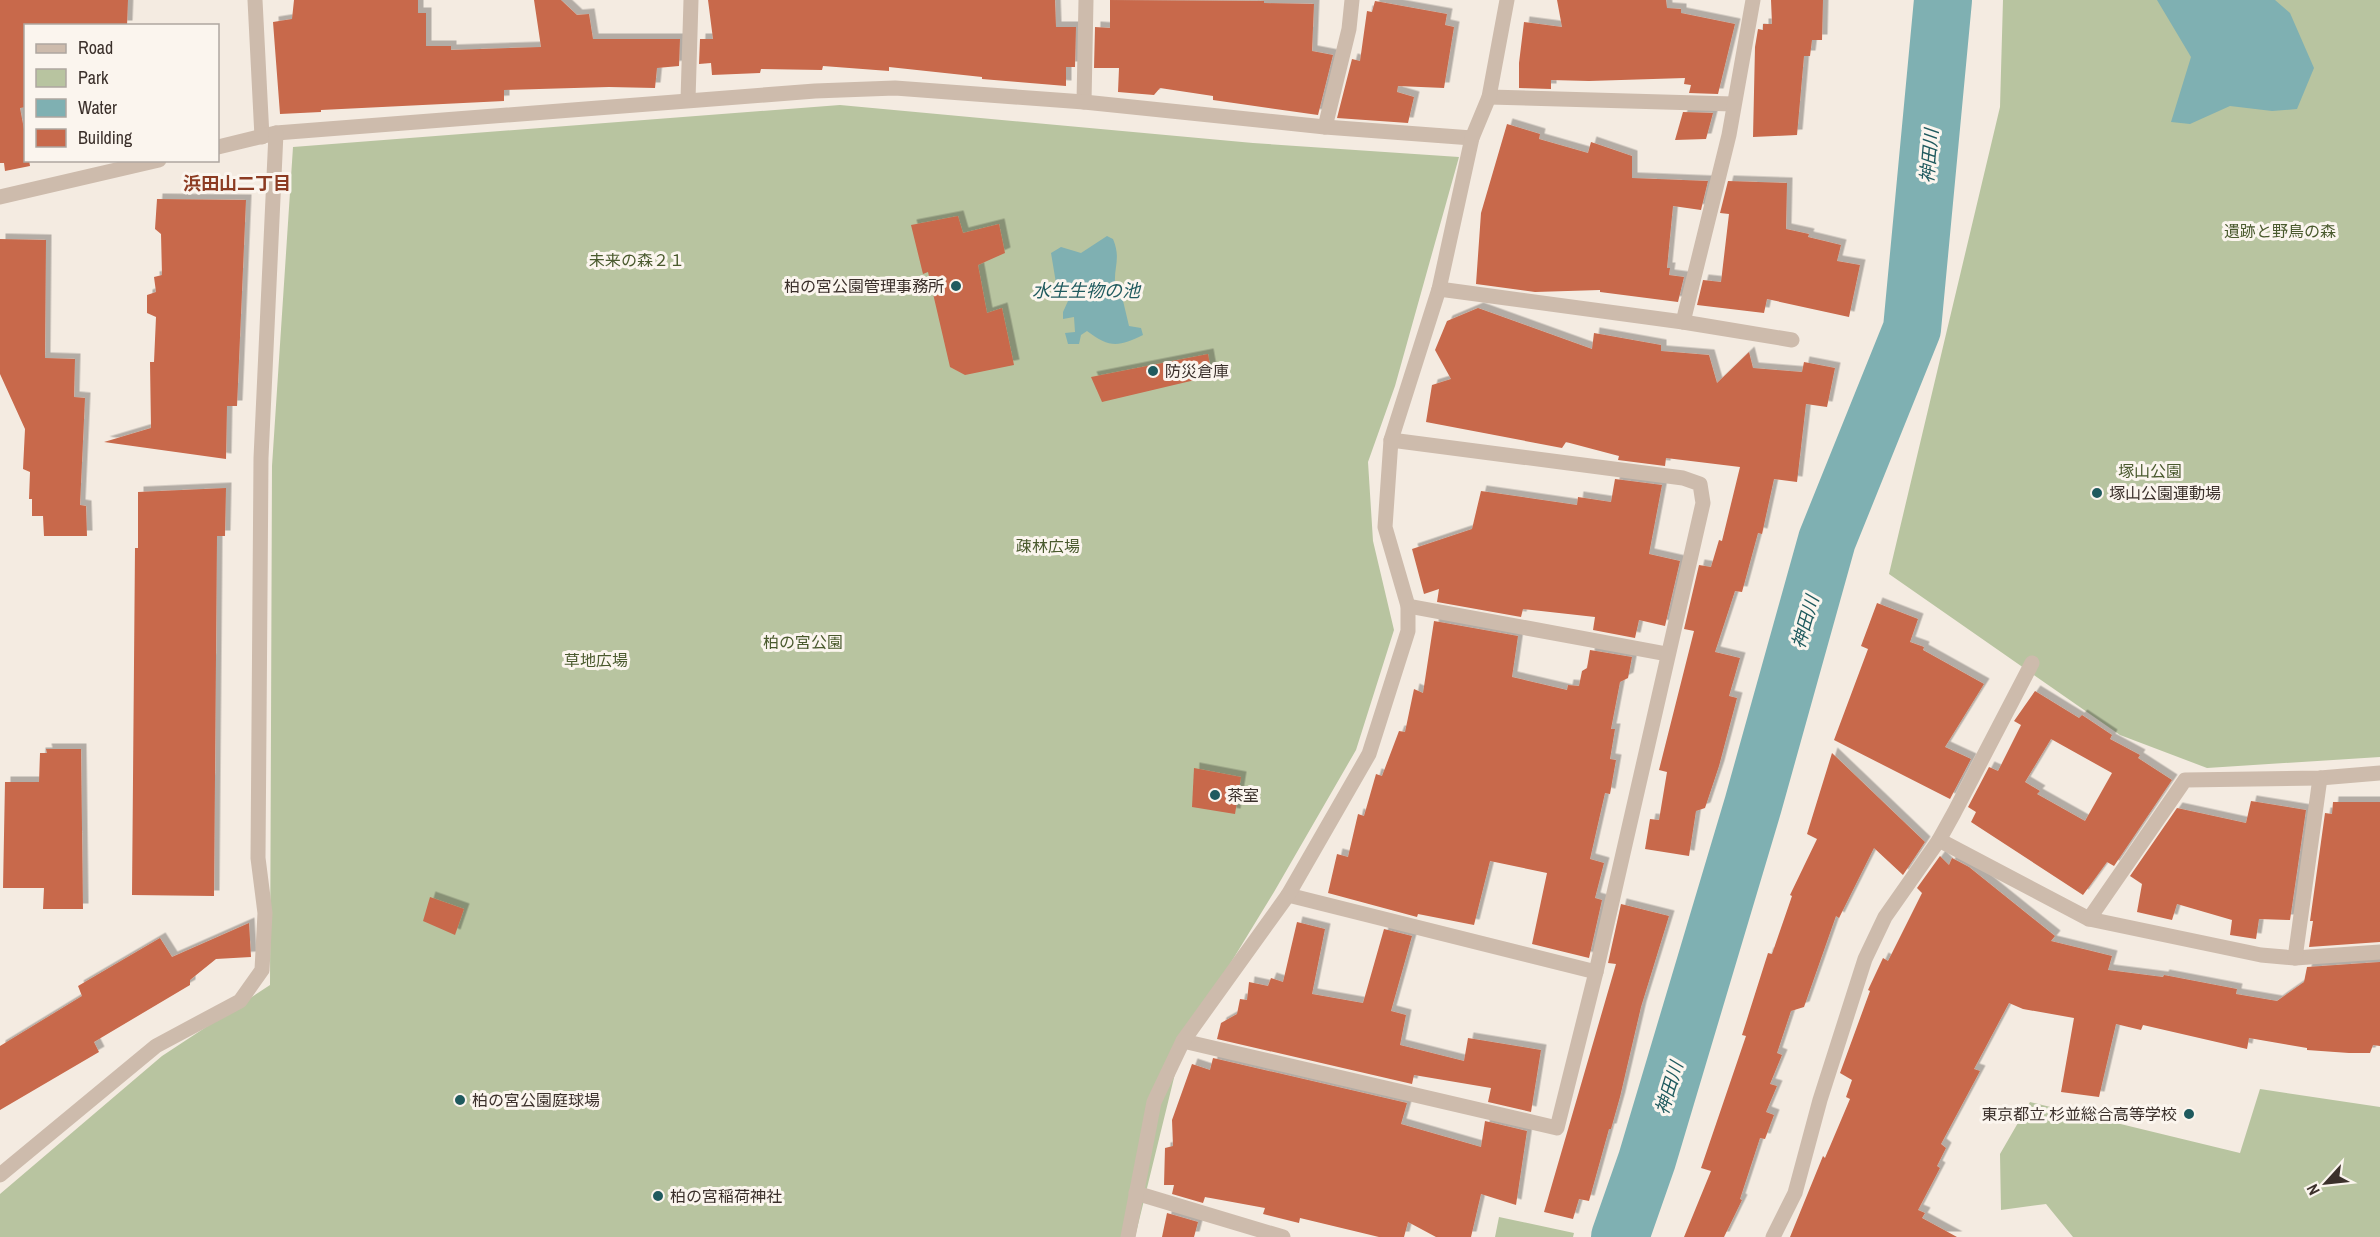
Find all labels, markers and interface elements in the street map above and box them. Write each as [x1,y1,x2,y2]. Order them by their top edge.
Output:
legend [24,24,219,162]
text: Road [78,35,113,60]
text: Park [78,65,109,90]
text: Water [78,95,117,120]
text: Building [78,125,133,150]
water label: 神田川 [1914,126,1944,184]
district label: 浜田山二丁目 [183,171,291,196]
park label: 遺跡と野鳥の森 [2224,220,2336,242]
park label: 未来の森２１ [589,249,685,271]
place label: 柏の宮公園管理事務所 [784,275,944,297]
water label: 水生生物の池 [1032,278,1142,303]
marker: 柏の宮公園管理事務所 [949,279,963,293]
place label: 防災倉庫 [1165,360,1229,382]
marker: 防災倉庫 [1146,364,1160,378]
park label: 塚山公園 [2118,460,2182,482]
place label: 塚山公園運動場 [2109,482,2221,504]
marker: 塚山公園運動場 [2090,486,2104,500]
park label: 疎林広場 [1016,535,1080,557]
water label: 神田川 [1786,591,1825,651]
park label: 柏の宮公園 [763,631,843,653]
park label: 草地広場 [564,649,628,671]
place label: 茶室 [1227,784,1259,806]
marker: 茶室 [1208,788,1222,802]
water label: 神田川 [1649,1057,1689,1117]
place label: 柏の宮公園庭球場 [472,1089,600,1111]
marker: 柏の宮公園庭球場 [453,1093,467,1107]
place label: 東京都立 杉並総合高等学校 [1981,1103,2177,1125]
marker: 東京都立 杉並総合高等学校 [2182,1107,2196,1121]
north arrow [2296,1153,2356,1213]
text: N [2301,1181,2325,1199]
place label: 柏の宮稲荷神社 [670,1185,782,1207]
marker: 柏の宮稲荷神社 [651,1189,665,1203]

